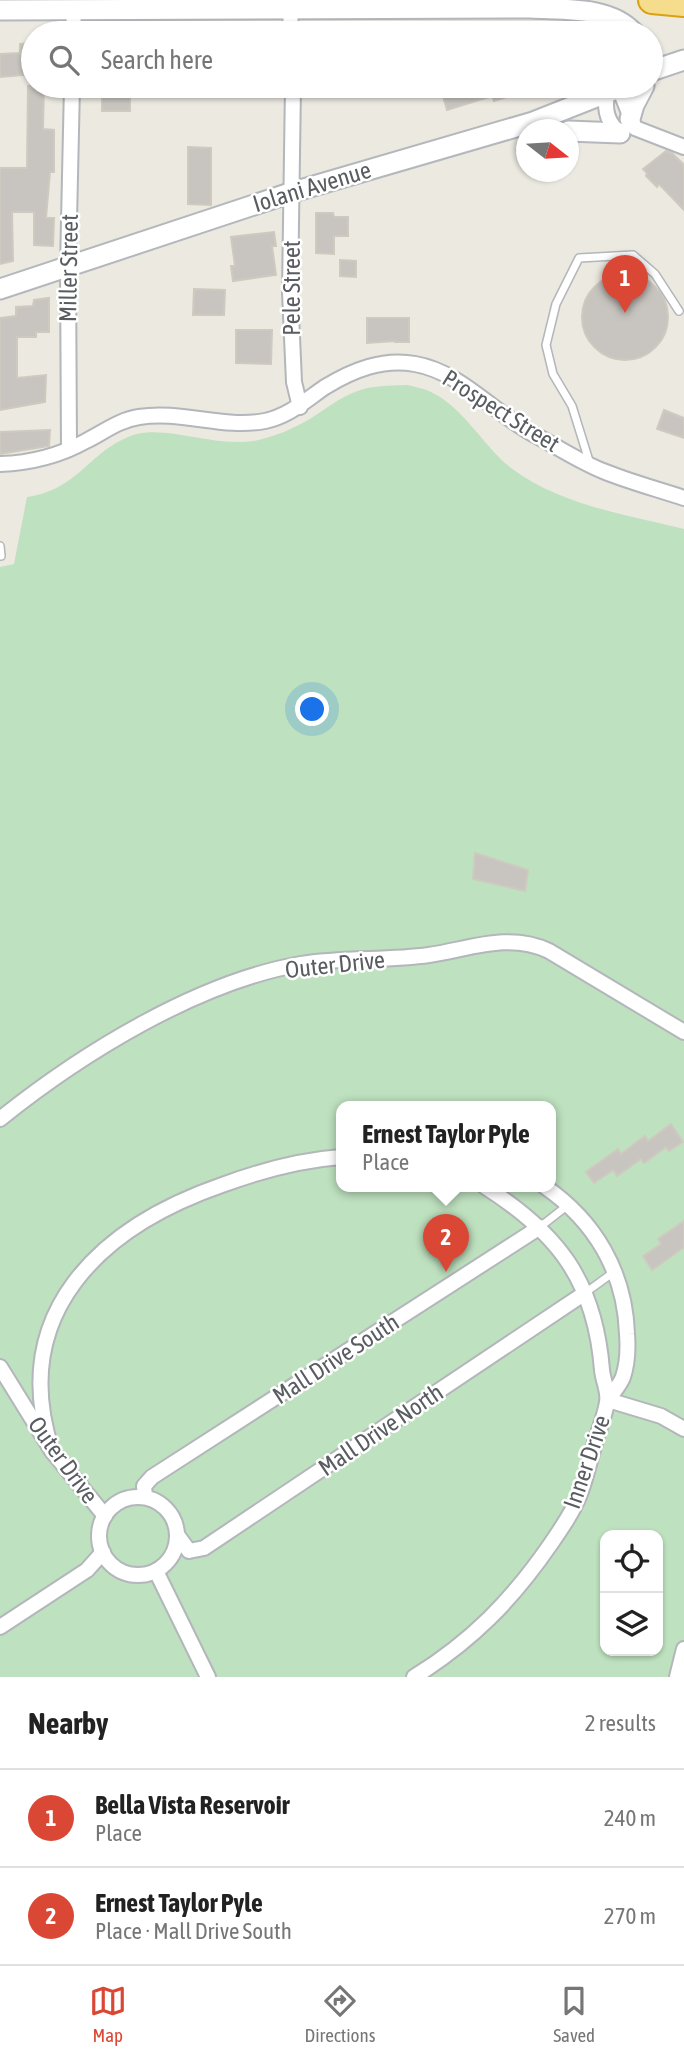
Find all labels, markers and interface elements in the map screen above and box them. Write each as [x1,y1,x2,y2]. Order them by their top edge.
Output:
search box [21,21,663,98]
icon: search [45,41,83,79]
text: Search here [101,45,213,75]
north arrow [516,119,579,182]
street label: Iolani Avenue [250,156,374,217]
street label: Miller Street [54,214,83,322]
street label: Pele Street [278,240,305,336]
pin: 1 [602,255,648,313]
street label: Prospect Street [438,364,565,457]
your location [295,692,329,726]
street label: Outer Drive [284,946,386,983]
popup [336,1101,556,1192]
text: Ernest Taylor Pyle [362,1119,530,1149]
text: Place [362,1149,409,1175]
pin: 2 [423,1214,469,1272]
street label: Mall Drive South [268,1308,404,1409]
street label: Mall Drive North [314,1378,448,1481]
street label: Outer Drive [23,1411,104,1508]
street label: Inner Drive [558,1411,615,1512]
map controls [600,1530,663,1656]
button: locate [600,1530,663,1593]
button: layers [600,1593,663,1656]
text: Nearby [28,1706,108,1740]
text: 2 results [585,1710,656,1736]
text: Bella Vista Reservoir [95,1790,289,1820]
text: 1 [46,1805,56,1831]
text: 240 m [604,1805,656,1831]
text: Place [95,1820,142,1846]
text: Ernest Taylor Pyle [95,1888,263,1918]
text: 2 [46,1903,56,1929]
text: 270 m [604,1903,656,1929]
text: Place · Mall Drive South [95,1918,292,1944]
tab: Map [89,1982,127,2046]
tab: Directions [305,1982,375,2046]
tab: Saved [553,1982,595,2046]

